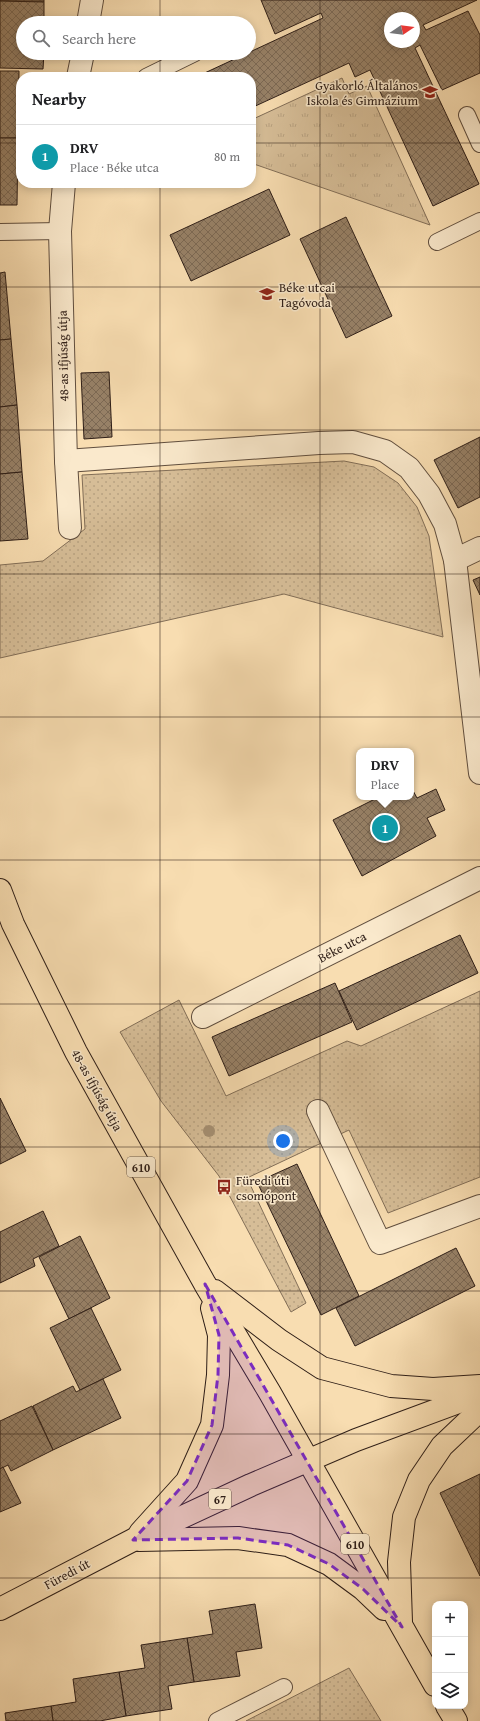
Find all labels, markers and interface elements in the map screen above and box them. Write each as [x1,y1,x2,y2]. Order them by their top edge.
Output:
north arrow [384,12,420,48]
search box [16,16,256,60]
icon: search [30,27,52,49]
text: Search here [62,28,136,49]
place label: Gyakorló Általános Iskola és Gimnázium [307,76,418,110]
school or university icon: Gyakorló Általános Iskola és Gimnázium [421,83,439,101]
text: Nearby [32,86,86,111]
text: DRV [70,137,99,158]
text: 1 [42,147,48,166]
text: 80 m [214,147,240,166]
text: Place · Béke utca [70,158,159,177]
place label: Béke utcai Tagóvoda [279,278,335,312]
school or university icon: Béke utcai Tagóvoda [258,285,276,303]
street label: 48-as ifjúság útja [53,309,73,402]
popup [356,748,414,800]
text: DRV [371,754,399,775]
text: Place [371,775,399,794]
pin: 1 [372,813,398,843]
street label: Béke utca [314,926,370,967]
street label: 48-as ifjúság útja [67,1045,128,1135]
your location [273,1131,293,1151]
road number: 610 [127,1157,155,1177]
place label: Füredi úti csomópont [236,1171,297,1205]
bus stop icon: Füredi úti csomópont [215,1178,233,1196]
road number: 67 [209,1489,231,1509]
road number: 610 [341,1534,369,1554]
street label: Füredi út [41,1554,94,1594]
map controls [432,1601,468,1709]
button: + [432,1601,468,1637]
button: − [432,1637,468,1673]
button: layers [432,1673,468,1709]

